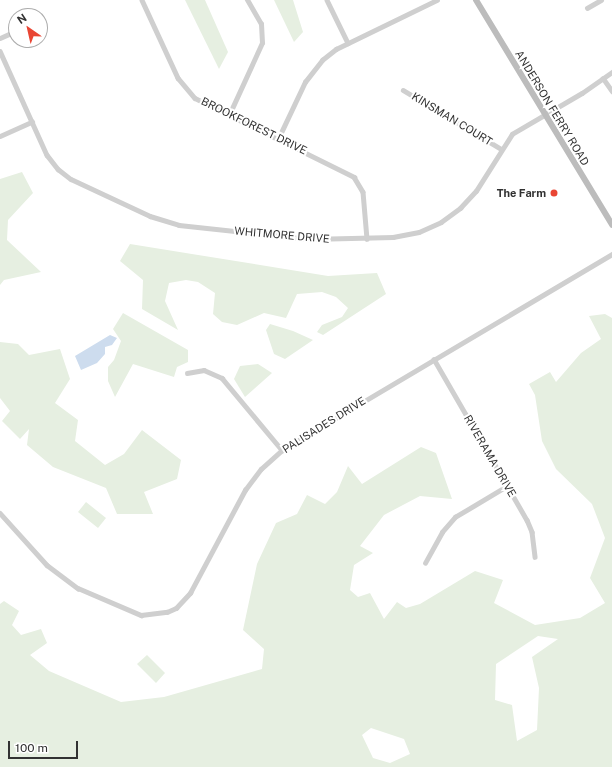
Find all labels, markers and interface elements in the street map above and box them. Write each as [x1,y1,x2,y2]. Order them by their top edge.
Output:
north arrow [8,8,48,48]
text: N [15,12,29,26]
street label: ANDERSON FERRY ROAD [512,48,592,168]
street label: KINSMAN COURT [409,90,495,148]
street label: BROOKFOREST DRIVE [199,95,309,157]
place label: The Farm [497,186,546,200]
marker: The Farm [549,188,559,198]
street label: WHITMORE DRIVE [234,224,330,246]
street label: PALISADES DRIVE [280,394,368,456]
street label: RIVERAMA DRIVE [461,413,519,499]
scale bar [10,733,80,759]
text: 100 m [15,741,48,755]

